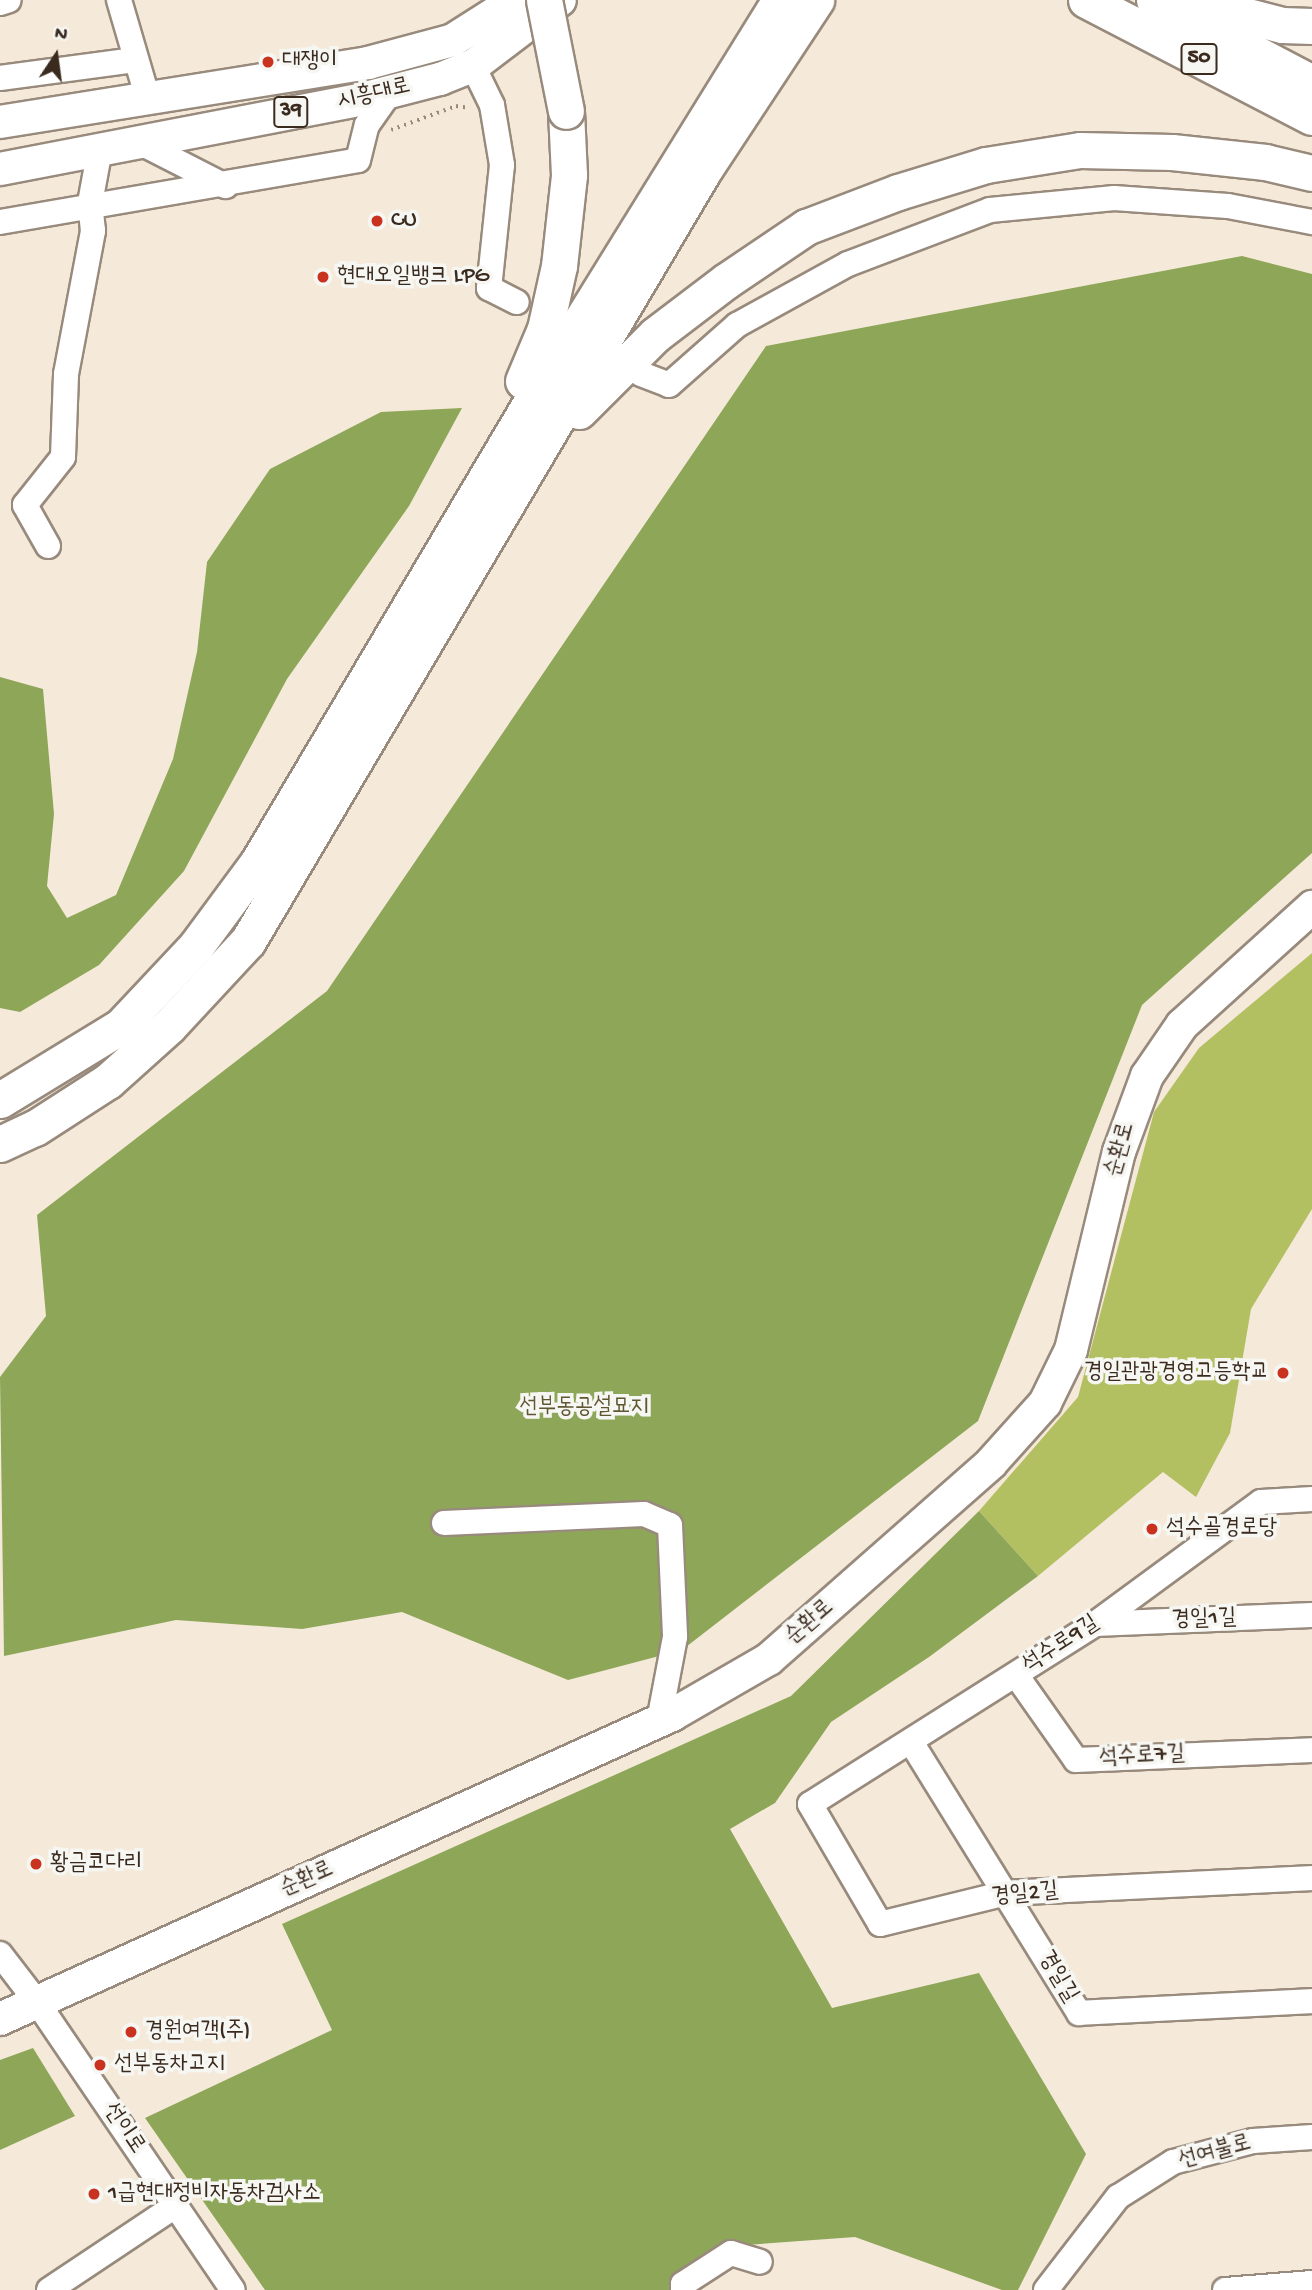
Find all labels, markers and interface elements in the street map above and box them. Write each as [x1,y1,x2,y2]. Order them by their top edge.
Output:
north arrow [21,21,91,91]
text: N [52,22,69,48]
road number: 50 [1180,42,1218,76]
place label: 대쟁이 [282,48,338,76]
marker: 대쟁이 [260,54,276,70]
street label: 시흥대로 [335,73,413,117]
road number: 39 [272,94,310,130]
place label: CU [391,207,417,235]
marker: CU [369,213,385,229]
place label: 현대오일뱅크 LPG [337,263,489,291]
marker: 현대오일뱅크 LPG [315,269,331,285]
street label: 순환로 [1100,1120,1142,1180]
place label: 경일관광경영고등학교 [1084,1359,1269,1387]
marker: 경일관광경영고등학교 [1275,1365,1291,1381]
park label: 선부동공설묘지 [519,1394,649,1422]
place label: 석수골경로당 [1166,1515,1277,1543]
marker: 석수골경로당 [1144,1521,1160,1537]
street label: 순환로 [780,1594,840,1652]
street label: 경일1길 [1171,1605,1237,1635]
street label: 석수로9길 [1018,1610,1104,1680]
street label: 석수로7길 [1098,1741,1186,1773]
place label: 황금코다리 [50,1850,143,1878]
marker: 황금코다리 [28,1856,44,1872]
street label: 순환로 [276,1856,338,1904]
street label: 경일2길 [990,1878,1060,1912]
street label: 경일길 [1031,1946,1083,2008]
place label: 경원여객(주) [145,2018,251,2046]
marker: 경원여객(주) [123,2024,139,2040]
place label: 선부동차고지 [114,2051,225,2079]
marker: 선부동차고지 [92,2057,108,2073]
street label: 선이로 [96,2098,150,2160]
street label: 선여불로 [1176,2130,1254,2176]
place label: 1급현대정비자동차검사소 [108,2180,321,2208]
marker: 1급현대정비자동차검사소 [86,2186,102,2202]

